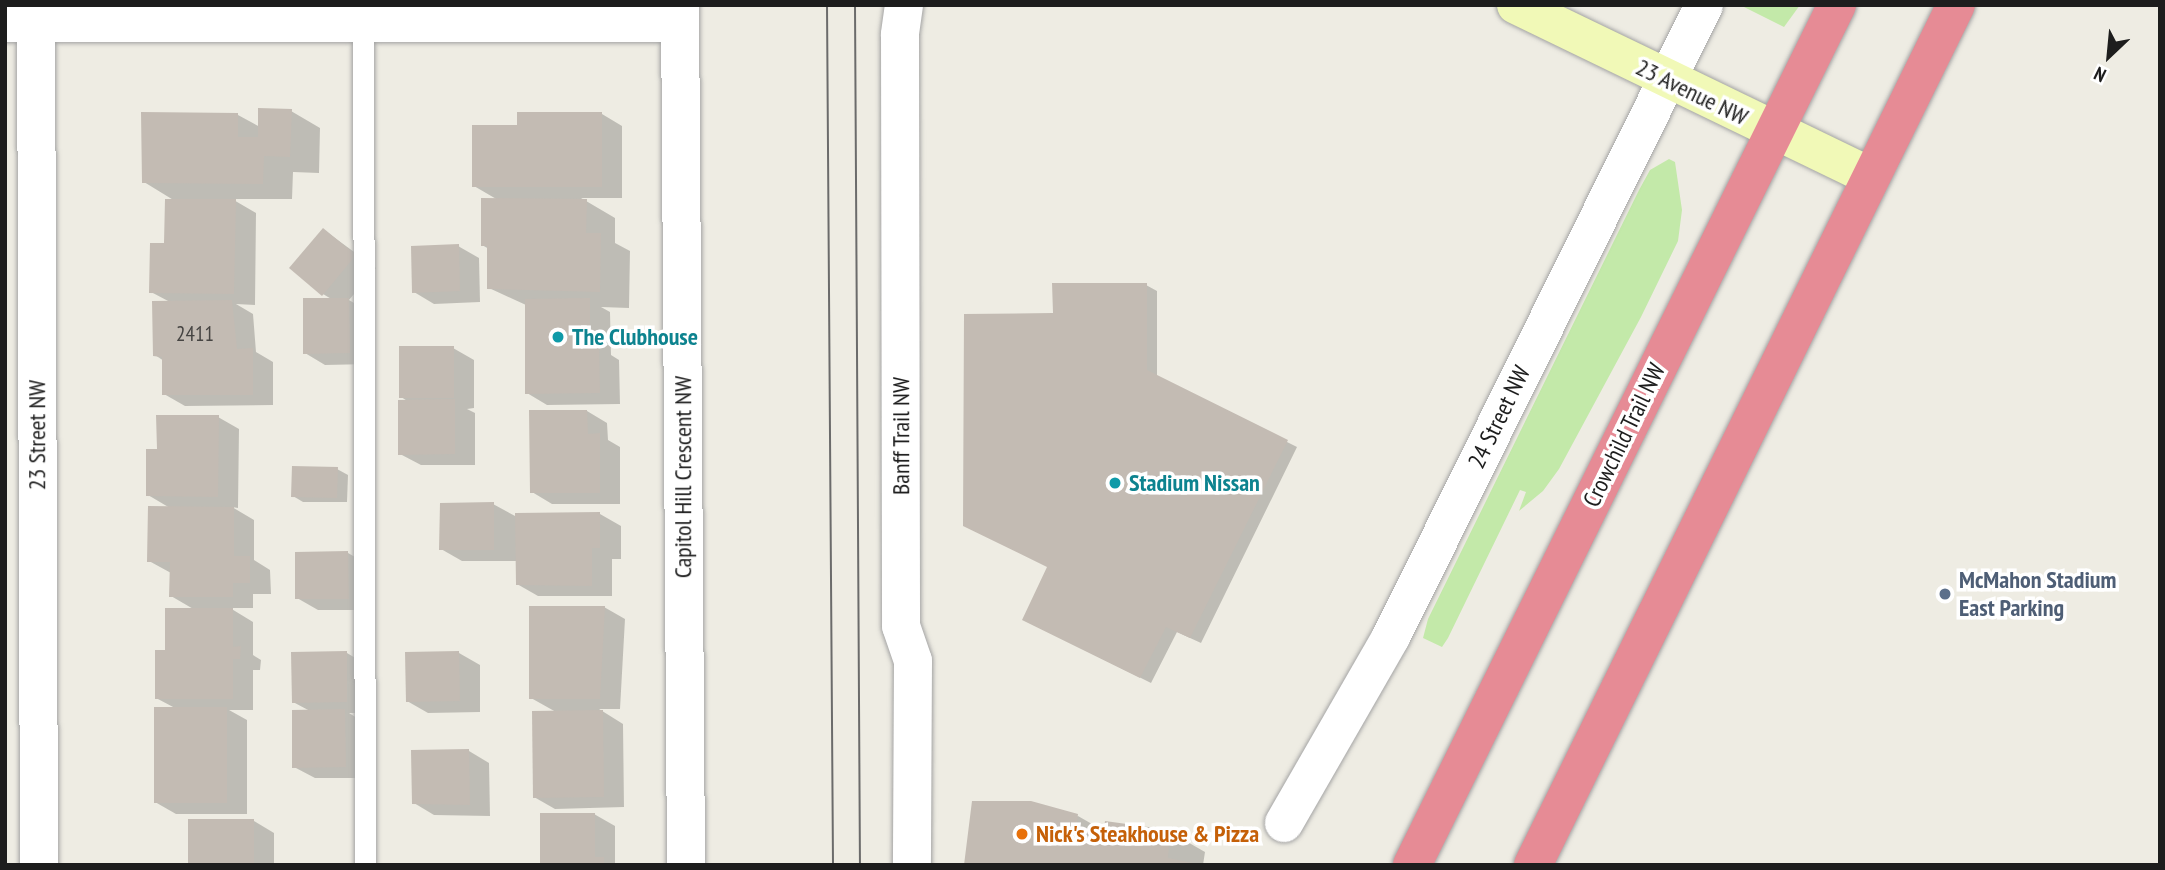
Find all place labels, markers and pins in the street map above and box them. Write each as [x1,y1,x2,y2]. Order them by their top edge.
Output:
place label: The Clubhouse [572,323,698,351]
marker: The Clubhouse [550,329,566,345]
place label: Stadium Nissan [1129,469,1260,497]
marker: Stadium Nissan [1107,475,1123,491]
place label: McMahon Stadium East Parking [1959,566,2116,622]
marker: McMahon Stadium East Parking [1937,586,1953,602]
place label: Nick's Steakhouse & Pizza [1036,820,1259,848]
marker: Nick's Steakhouse & Pizza [1014,826,1030,842]

